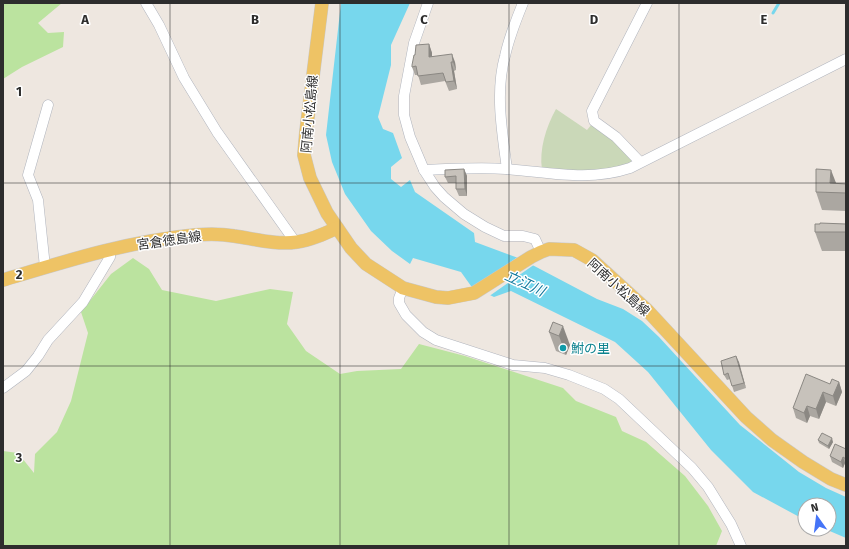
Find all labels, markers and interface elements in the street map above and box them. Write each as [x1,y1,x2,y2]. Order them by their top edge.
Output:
text: A [80,12,89,27]
text: B [251,12,259,27]
text: C [420,12,428,27]
text: D [590,12,599,27]
text: E [761,12,768,27]
street label: 阿南小松島線 [299,75,320,154]
text: 1 [16,84,22,99]
street label: 宮倉徳島線 [136,229,202,252]
street label: 阿南小松島線 [585,256,653,319]
text: 2 [16,267,23,282]
water label: 立江川 [502,267,549,301]
place label: 鮒の里 [571,341,610,356]
marker: 鮒の里 [558,343,568,353]
text: 3 [15,450,23,465]
north arrow [797,497,837,537]
text: N [810,501,820,515]

